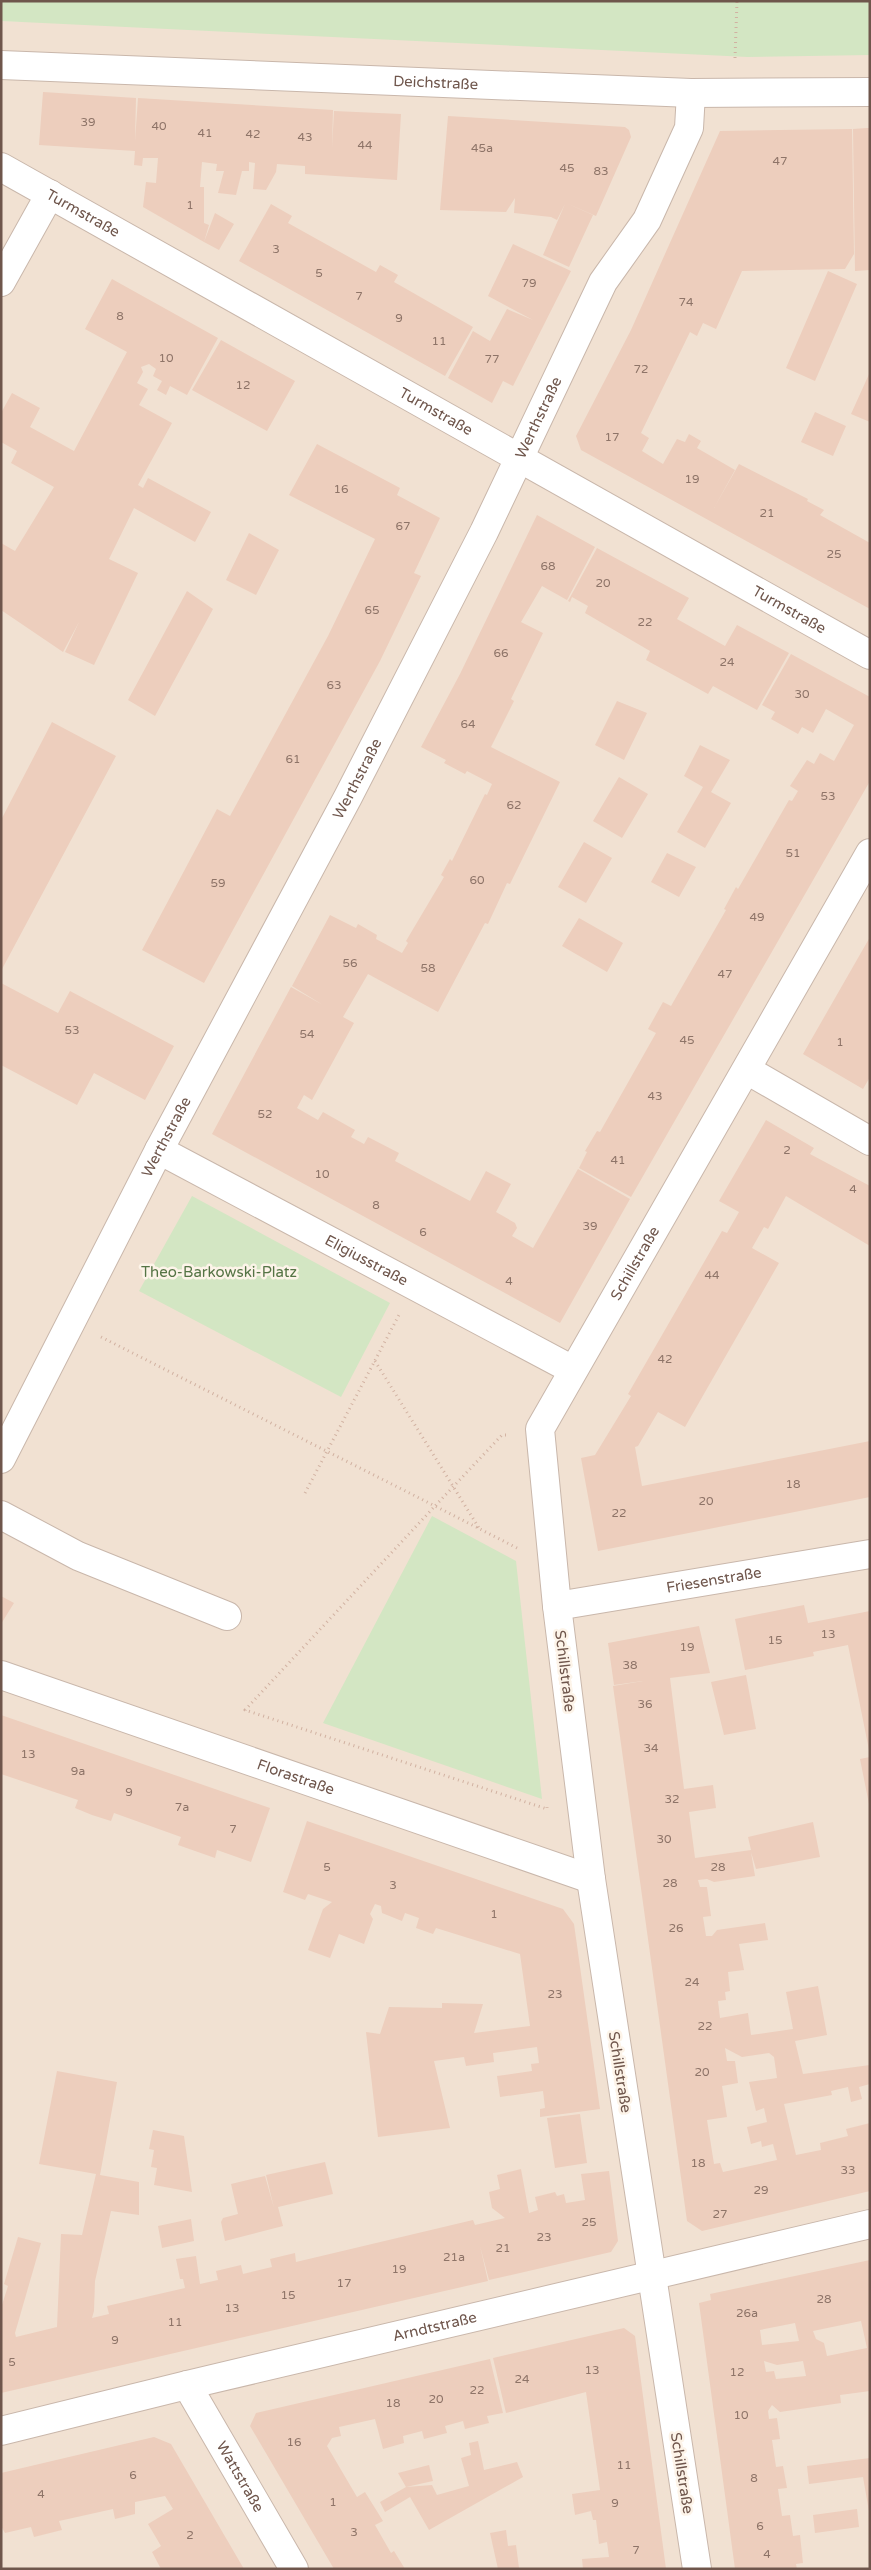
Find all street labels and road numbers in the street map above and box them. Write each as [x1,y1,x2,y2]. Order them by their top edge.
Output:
street label: Deichstraße [393,72,479,93]
street label: Turmstraße [43,185,123,241]
street label: Werthstraße [511,374,566,461]
street label: Turmstraße [396,384,476,439]
street label: Turmstraße [749,582,829,637]
street label: Werthstraße [329,735,386,822]
street label: Werthstraße [138,1094,195,1180]
street label: Schillstraße [607,1223,663,1303]
street label: Eligiusstraße [322,1231,411,1290]
street label: Friesenstraße [665,1563,763,1597]
street label: Schillstraße [551,1629,579,1713]
street label: Florastraße [255,1755,337,1799]
street label: Schillstraße [605,2030,635,2114]
street label: Arndtstraße [391,2308,478,2345]
street label: Schillstraße [667,2431,697,2515]
street label: Wattstraße [213,2438,268,2515]

